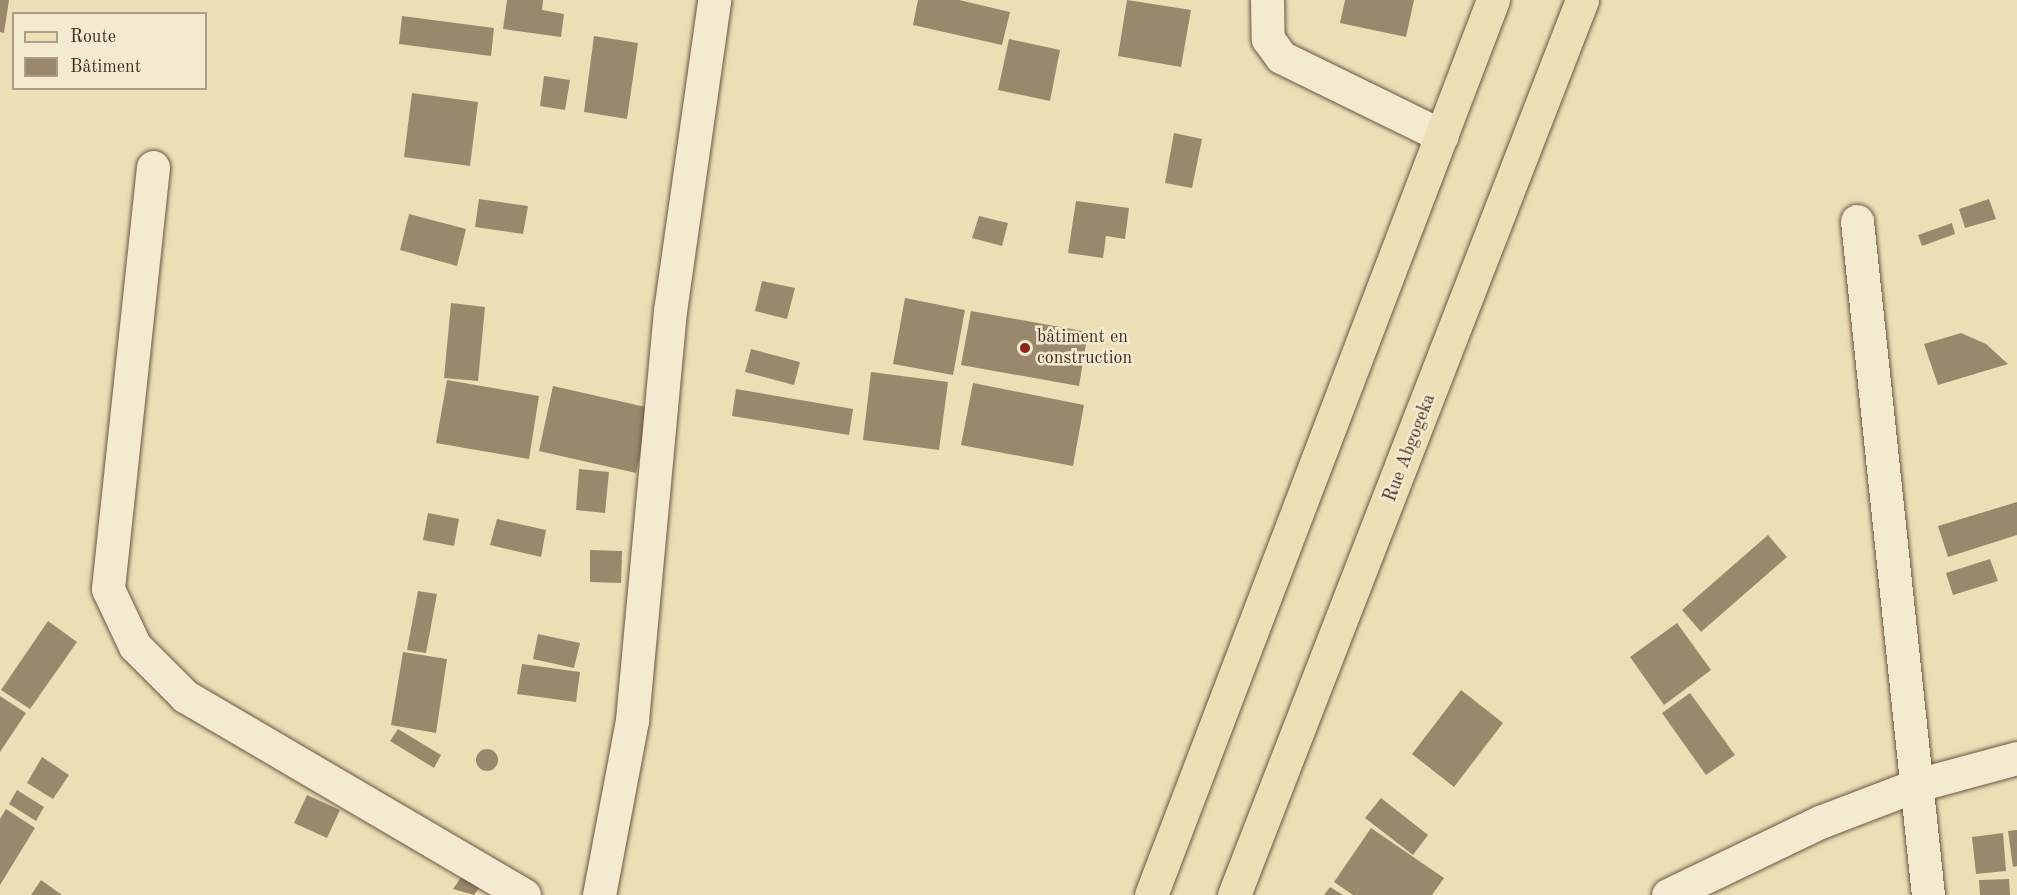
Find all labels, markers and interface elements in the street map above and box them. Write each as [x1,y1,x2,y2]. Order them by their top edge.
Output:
legend [12,12,207,90]
text: Route [70,28,116,46]
text: Bâtiment [70,58,141,76]
place label: bâtiment en construction [1037,327,1132,370]
marker: bâtiment en construction [1018,341,1032,355]
street label: Rue Abgogeka [1380,391,1440,505]

